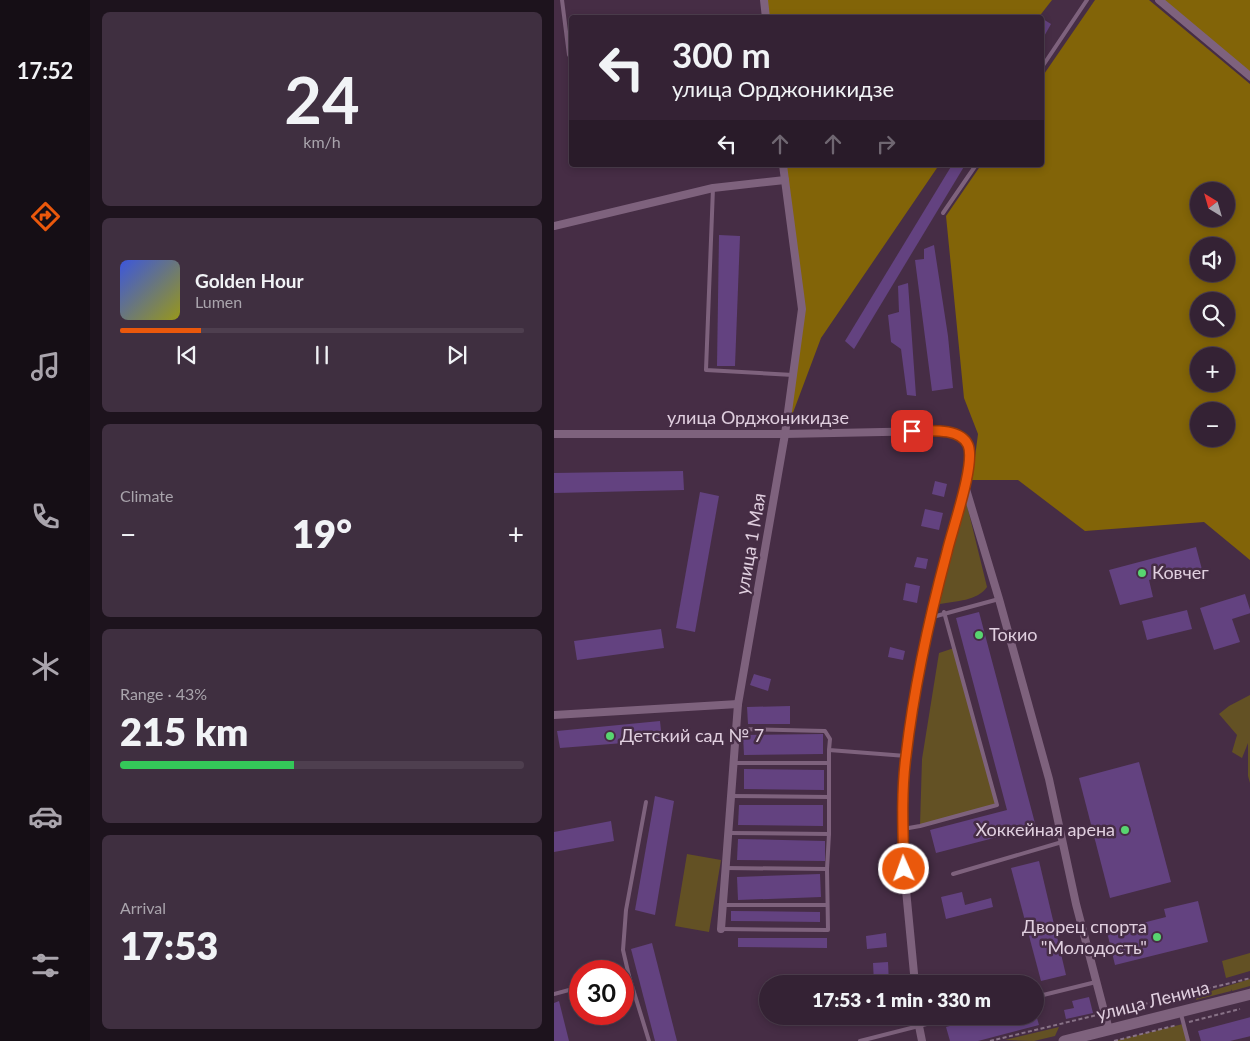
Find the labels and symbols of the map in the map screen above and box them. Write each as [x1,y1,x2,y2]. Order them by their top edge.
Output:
north arrow [1190,182,1235,228]
street label: улица Орджоникидзе [667,406,849,428]
pin [891,410,933,452]
street label: улица 1 Мая [730,491,770,597]
place label: Ковчег [1152,561,1209,583]
marker: Ковчег [1136,567,1148,579]
place label: Токио [989,623,1038,645]
marker: Токио [973,629,985,641]
place label: Детский сад № 7 [620,724,764,746]
marker: Детский сад № 7 [604,730,616,742]
place label: Хоккейная арена [976,818,1115,840]
marker: Хоккейная арена [1119,824,1131,836]
position arrow [877,842,929,894]
place label: Дворец спорта "Молодость" [1022,915,1147,958]
marker: Дворец спорта "Молодость" [1151,931,1163,943]
speed limit sign: 30 [569,960,634,1025]
street label: улица Ленина [1094,975,1212,1025]

